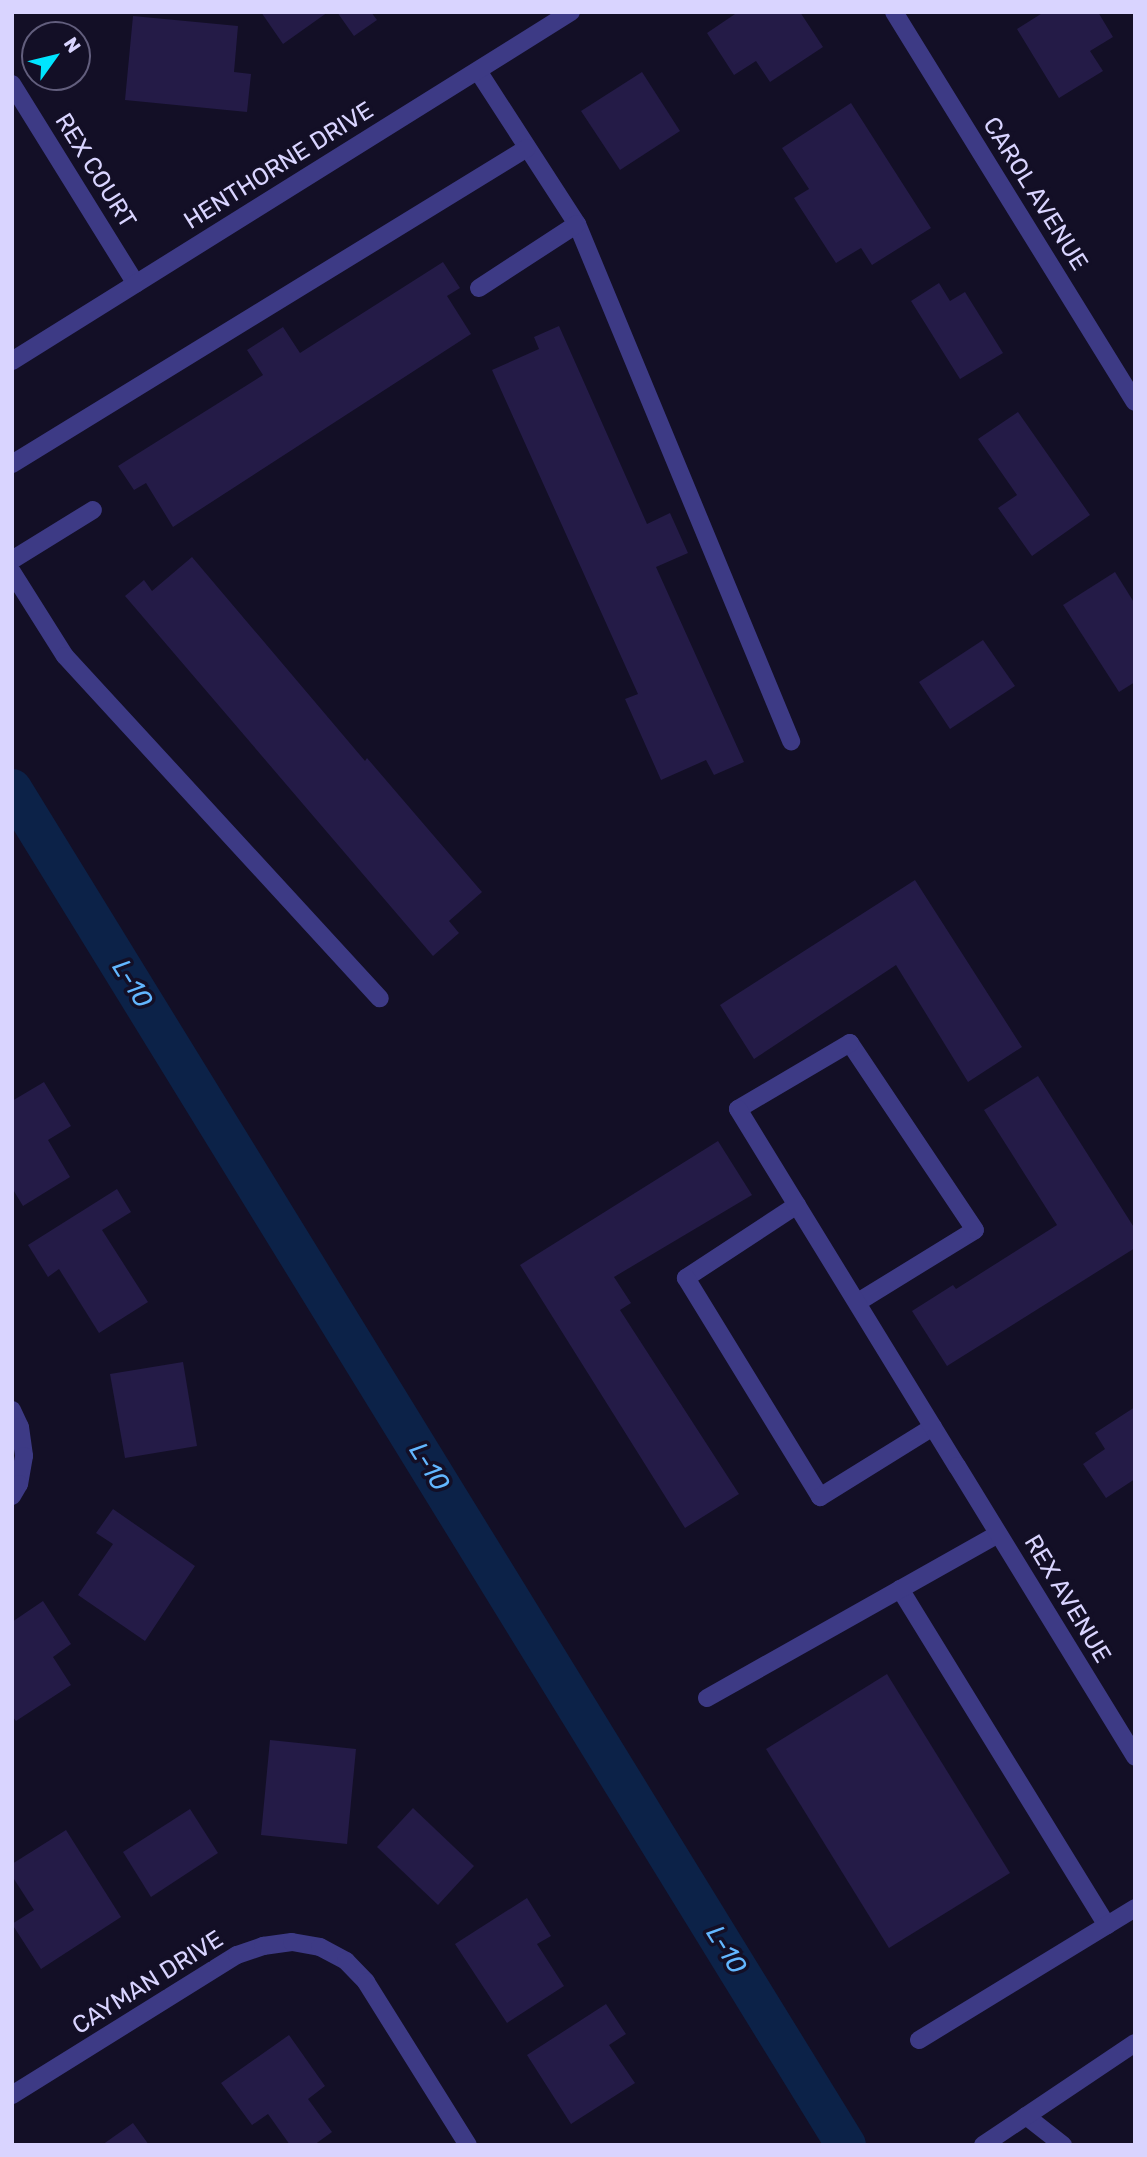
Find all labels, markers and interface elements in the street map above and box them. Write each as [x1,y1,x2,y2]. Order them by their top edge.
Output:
north arrow [21,21,91,91]
text: N [59,33,86,57]
street label: HENTHORNE DRIVE [179,96,379,236]
street label: REX COURT [48,108,142,234]
street label: CAROL AVENUE [976,112,1094,276]
water label: L-10 [105,954,159,1014]
water label: L-10 [402,1437,456,1497]
street label: REX AVENUE [1017,1530,1117,1668]
water label: L-10 [699,1920,753,1980]
street label: CAYMAN DRIVE [67,1925,229,2041]

